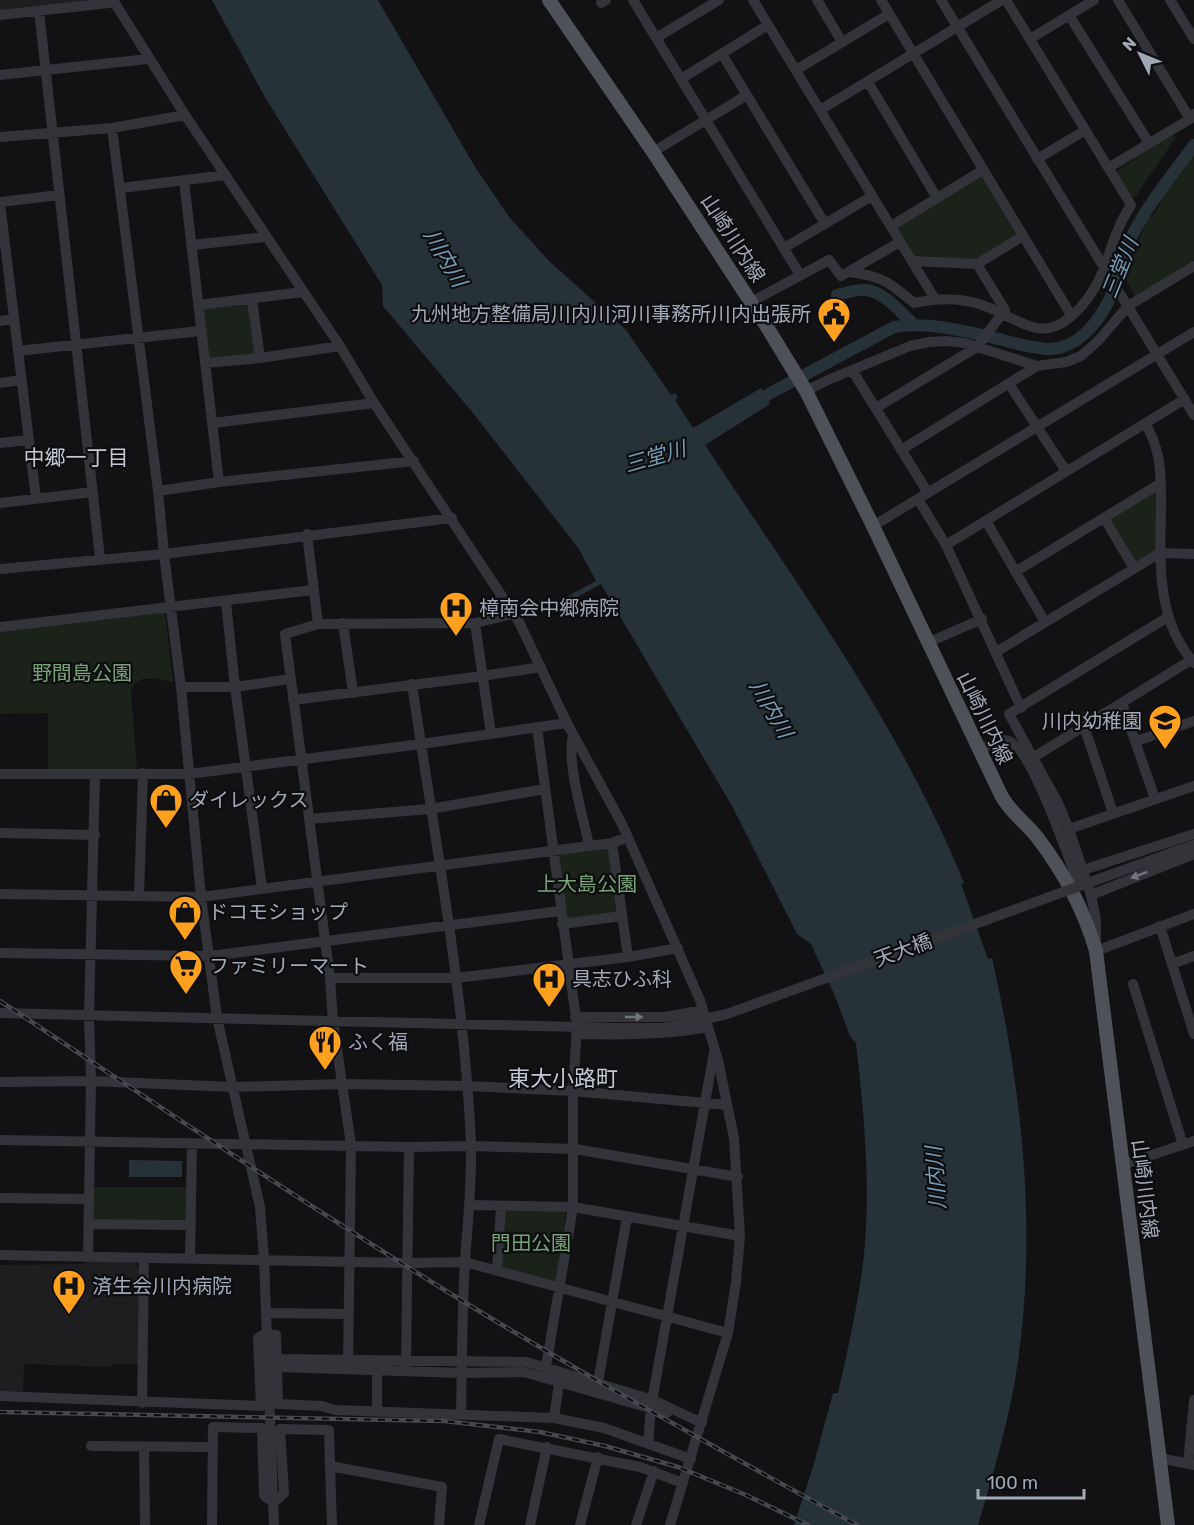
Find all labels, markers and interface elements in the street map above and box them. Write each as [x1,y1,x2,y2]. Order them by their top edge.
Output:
north arrow [1110,24,1170,84]
text: N [1119,33,1140,55]
street label: 山崎川内線 [696,190,770,286]
water label: 川内川 [419,224,473,293]
water label: 三堂川 [1096,232,1144,302]
public building icon: 九州地方整備局川内川河川事務所川内出張所 [816,296,852,343]
place label: 九州地方整備局川内川河川事務所川内出張所 [411,302,811,326]
water label: 三堂川 [621,435,691,477]
district label: 中郷一丁目 [24,445,129,470]
hospital icon: 樟南会中郷病院 [438,590,474,637]
place label: 樟南会中郷病院 [479,596,619,620]
park label: 野間島公園 [32,661,132,685]
street label: 山崎川内線 [952,668,1018,768]
water label: 川内川 [745,675,799,744]
school or university icon: 川内幼稚園 [1147,703,1183,750]
place label: 川内幼稚園 [1042,709,1142,733]
shop icon: ダイレックス [148,782,184,829]
place label: ダイレックス [189,788,308,812]
one-way arrow [1130,871,1148,880]
park label: 上大島公園 [537,872,637,896]
shop icon: ドコモショップ [167,894,203,941]
place label: ドコモショップ [208,900,348,924]
street label: 天大橋 [871,928,935,972]
supermarket icon: ファミリーマート [168,948,204,995]
place label: ファミリーマート [209,954,369,978]
hospital icon: 具志ひふ科 [531,961,567,1008]
place label: 具志ひふ科 [572,967,672,991]
one-way arrow [624,1012,643,1022]
restaurant icon: ふく福 [307,1024,343,1071]
place label: ふく福 [348,1030,408,1054]
district label: 東大小路町 [508,1065,618,1092]
street label: 山崎川内線 [1127,1138,1163,1240]
water label: 川内川 [921,1144,950,1210]
park label: 門田公園 [491,1231,571,1255]
hospital icon: 済生会川内病院 [51,1268,87,1315]
place label: 済生会川内病院 [92,1274,232,1298]
scale bar [978,1462,1084,1500]
text: 100 m [987,1472,1038,1494]

